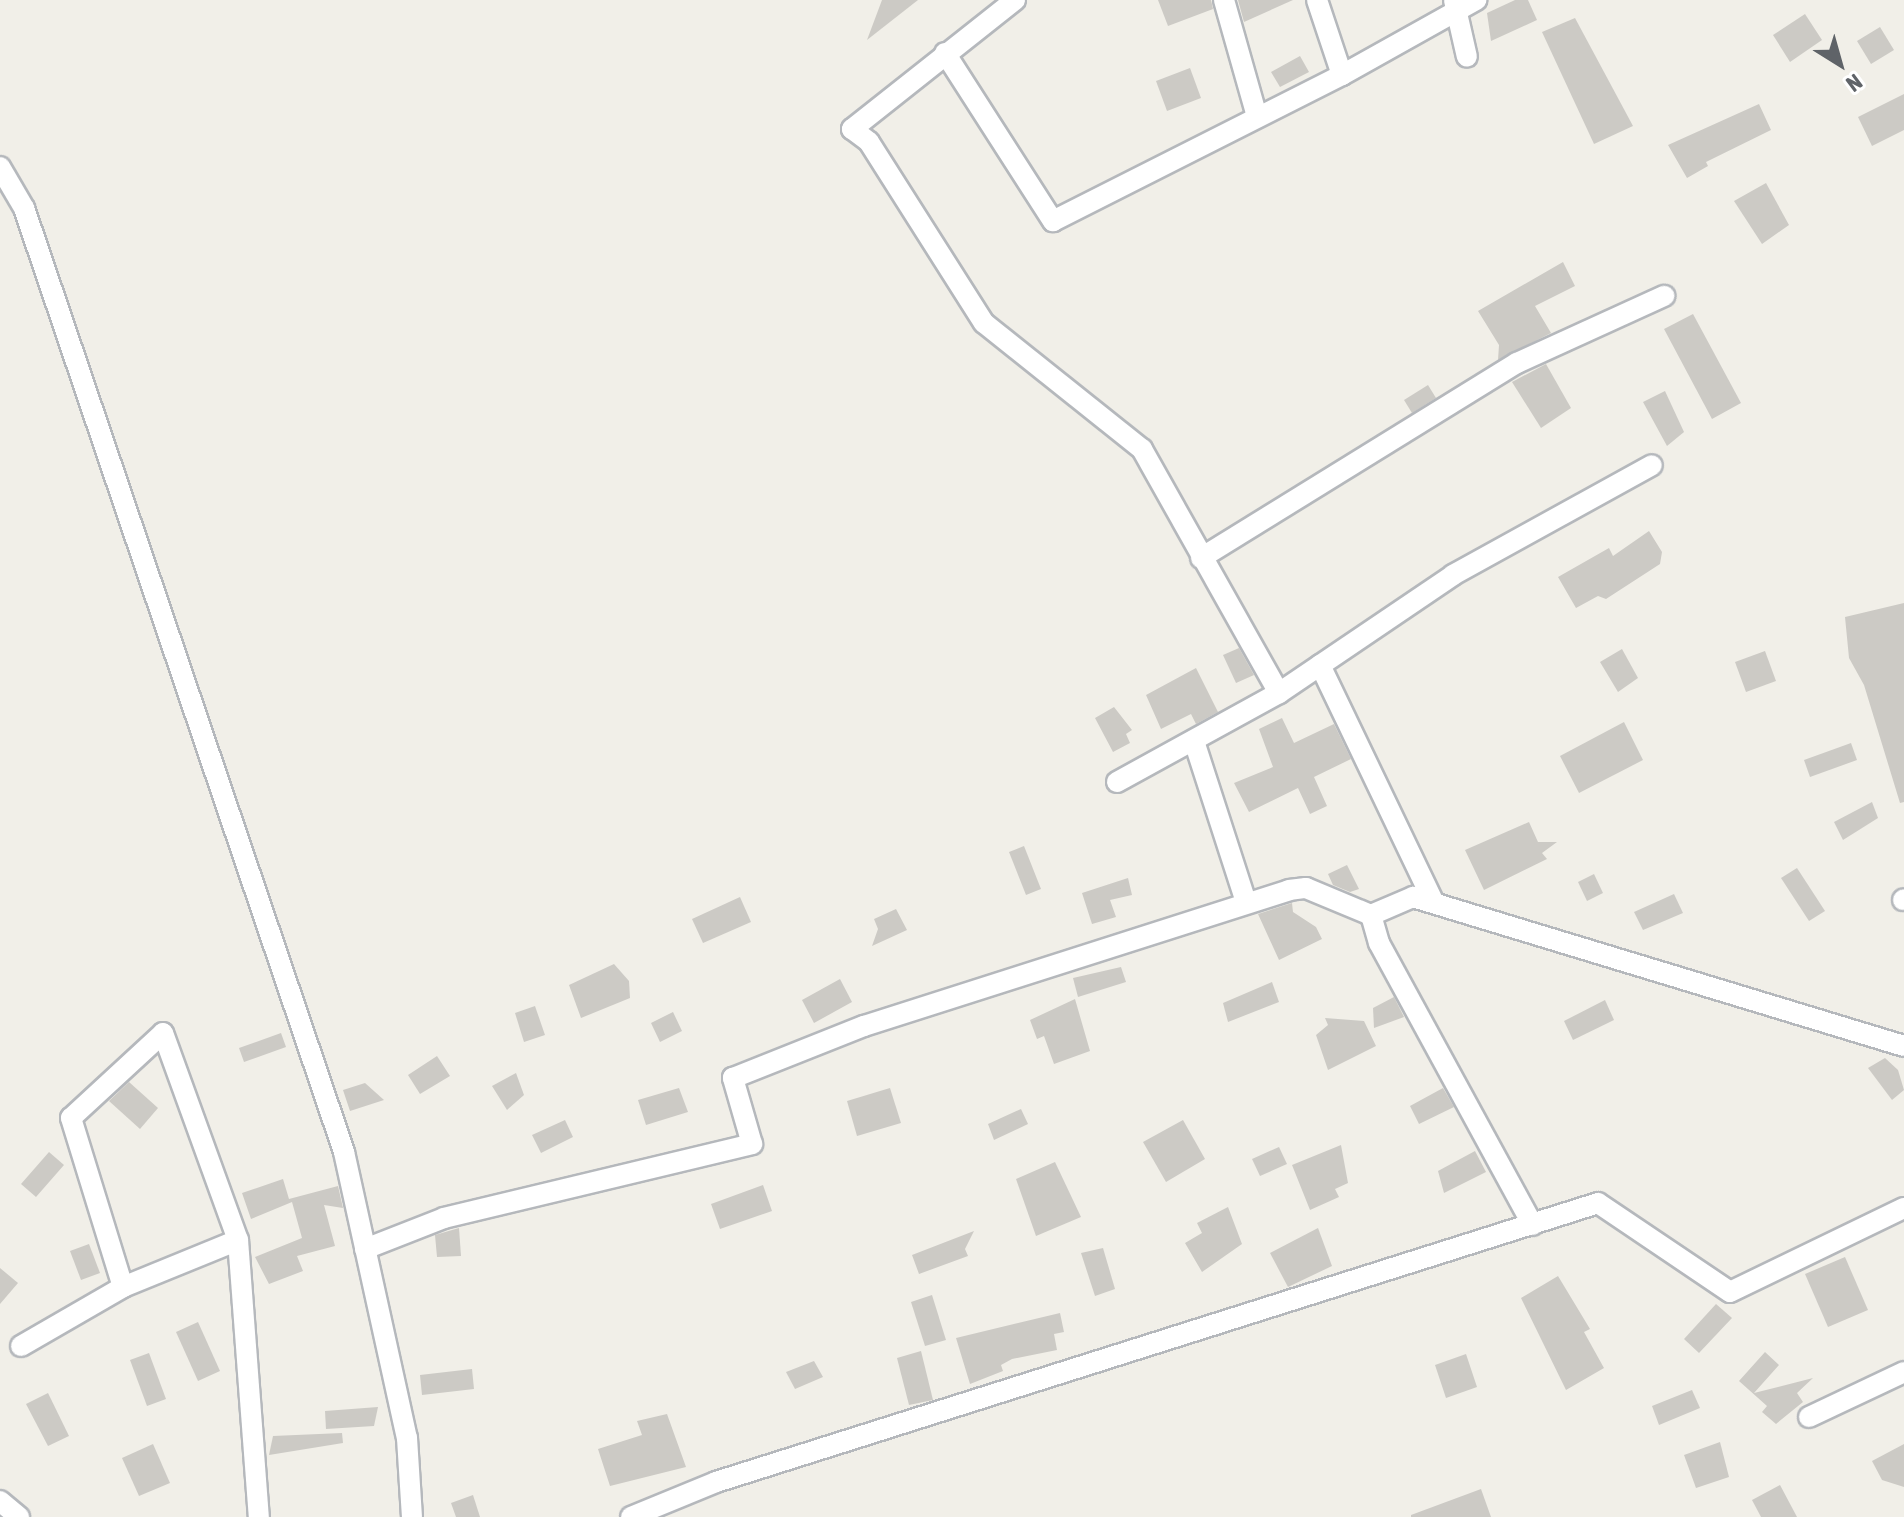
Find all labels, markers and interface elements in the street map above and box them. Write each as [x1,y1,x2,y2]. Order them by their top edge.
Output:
north arrow [1800,24,1880,104]
text: N [1841,69,1867,97]

